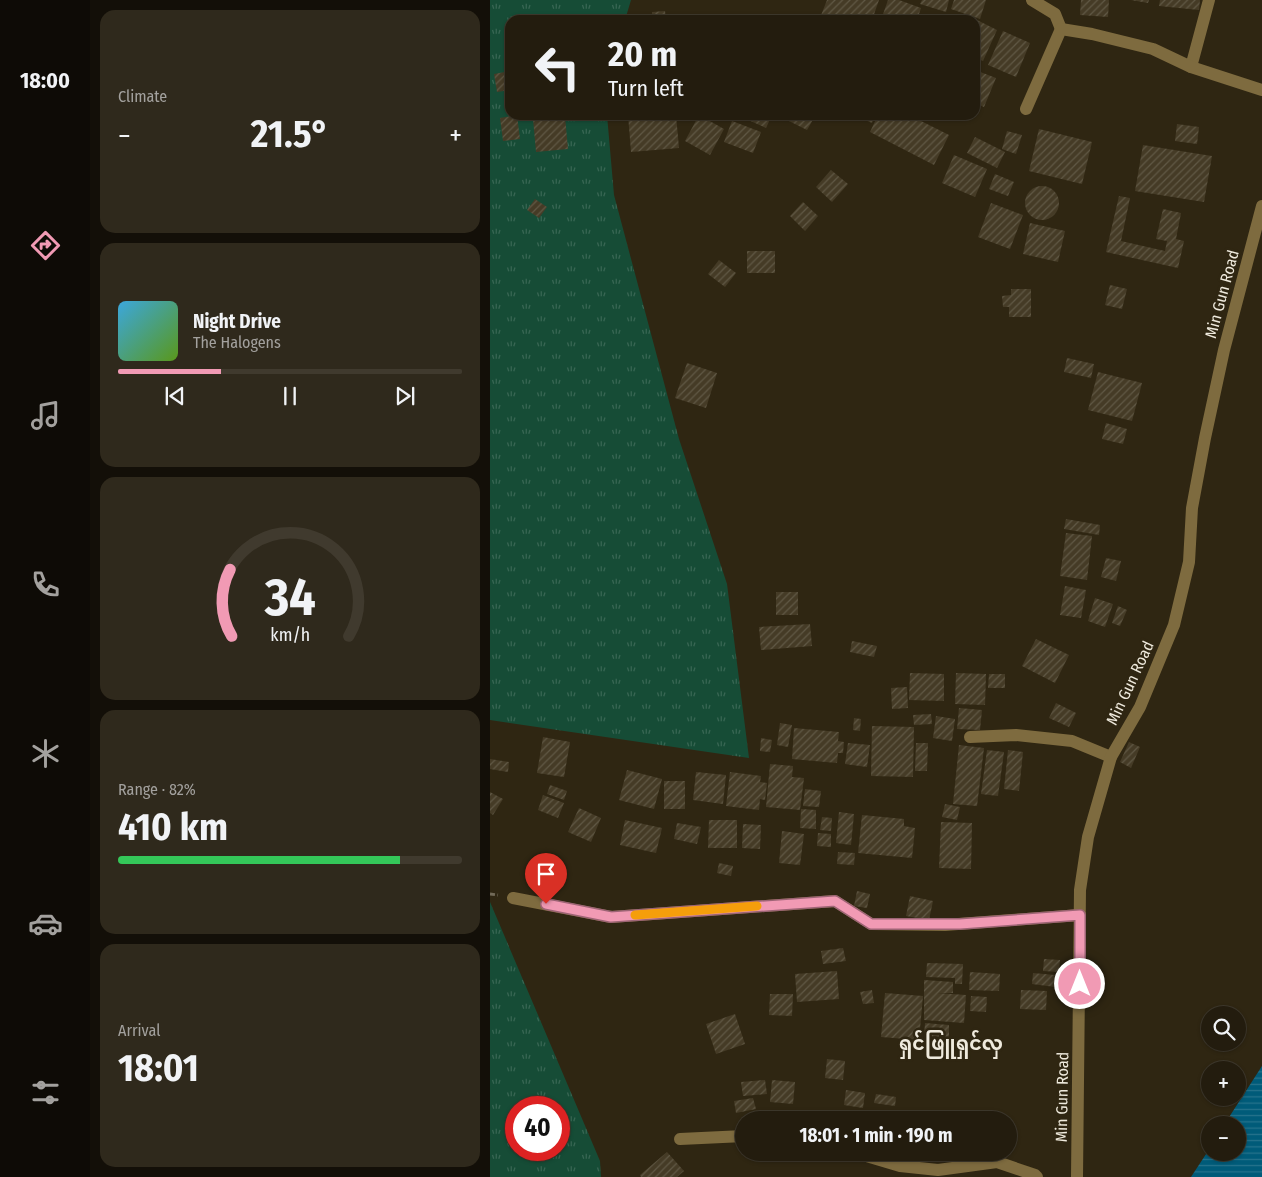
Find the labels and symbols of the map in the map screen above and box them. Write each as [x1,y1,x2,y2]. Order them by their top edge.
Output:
street label: Min Gun Road [1201,248,1243,340]
street label: Min Gun Road [1102,638,1158,728]
pin [525,853,567,904]
position arrow [1053,957,1105,1009]
district label: ရှင်ဖြူရှင်လှ [899,1030,1003,1059]
street label: Min Gun Road [1052,1052,1072,1142]
speed limit sign: 40 [505,1096,570,1161]

